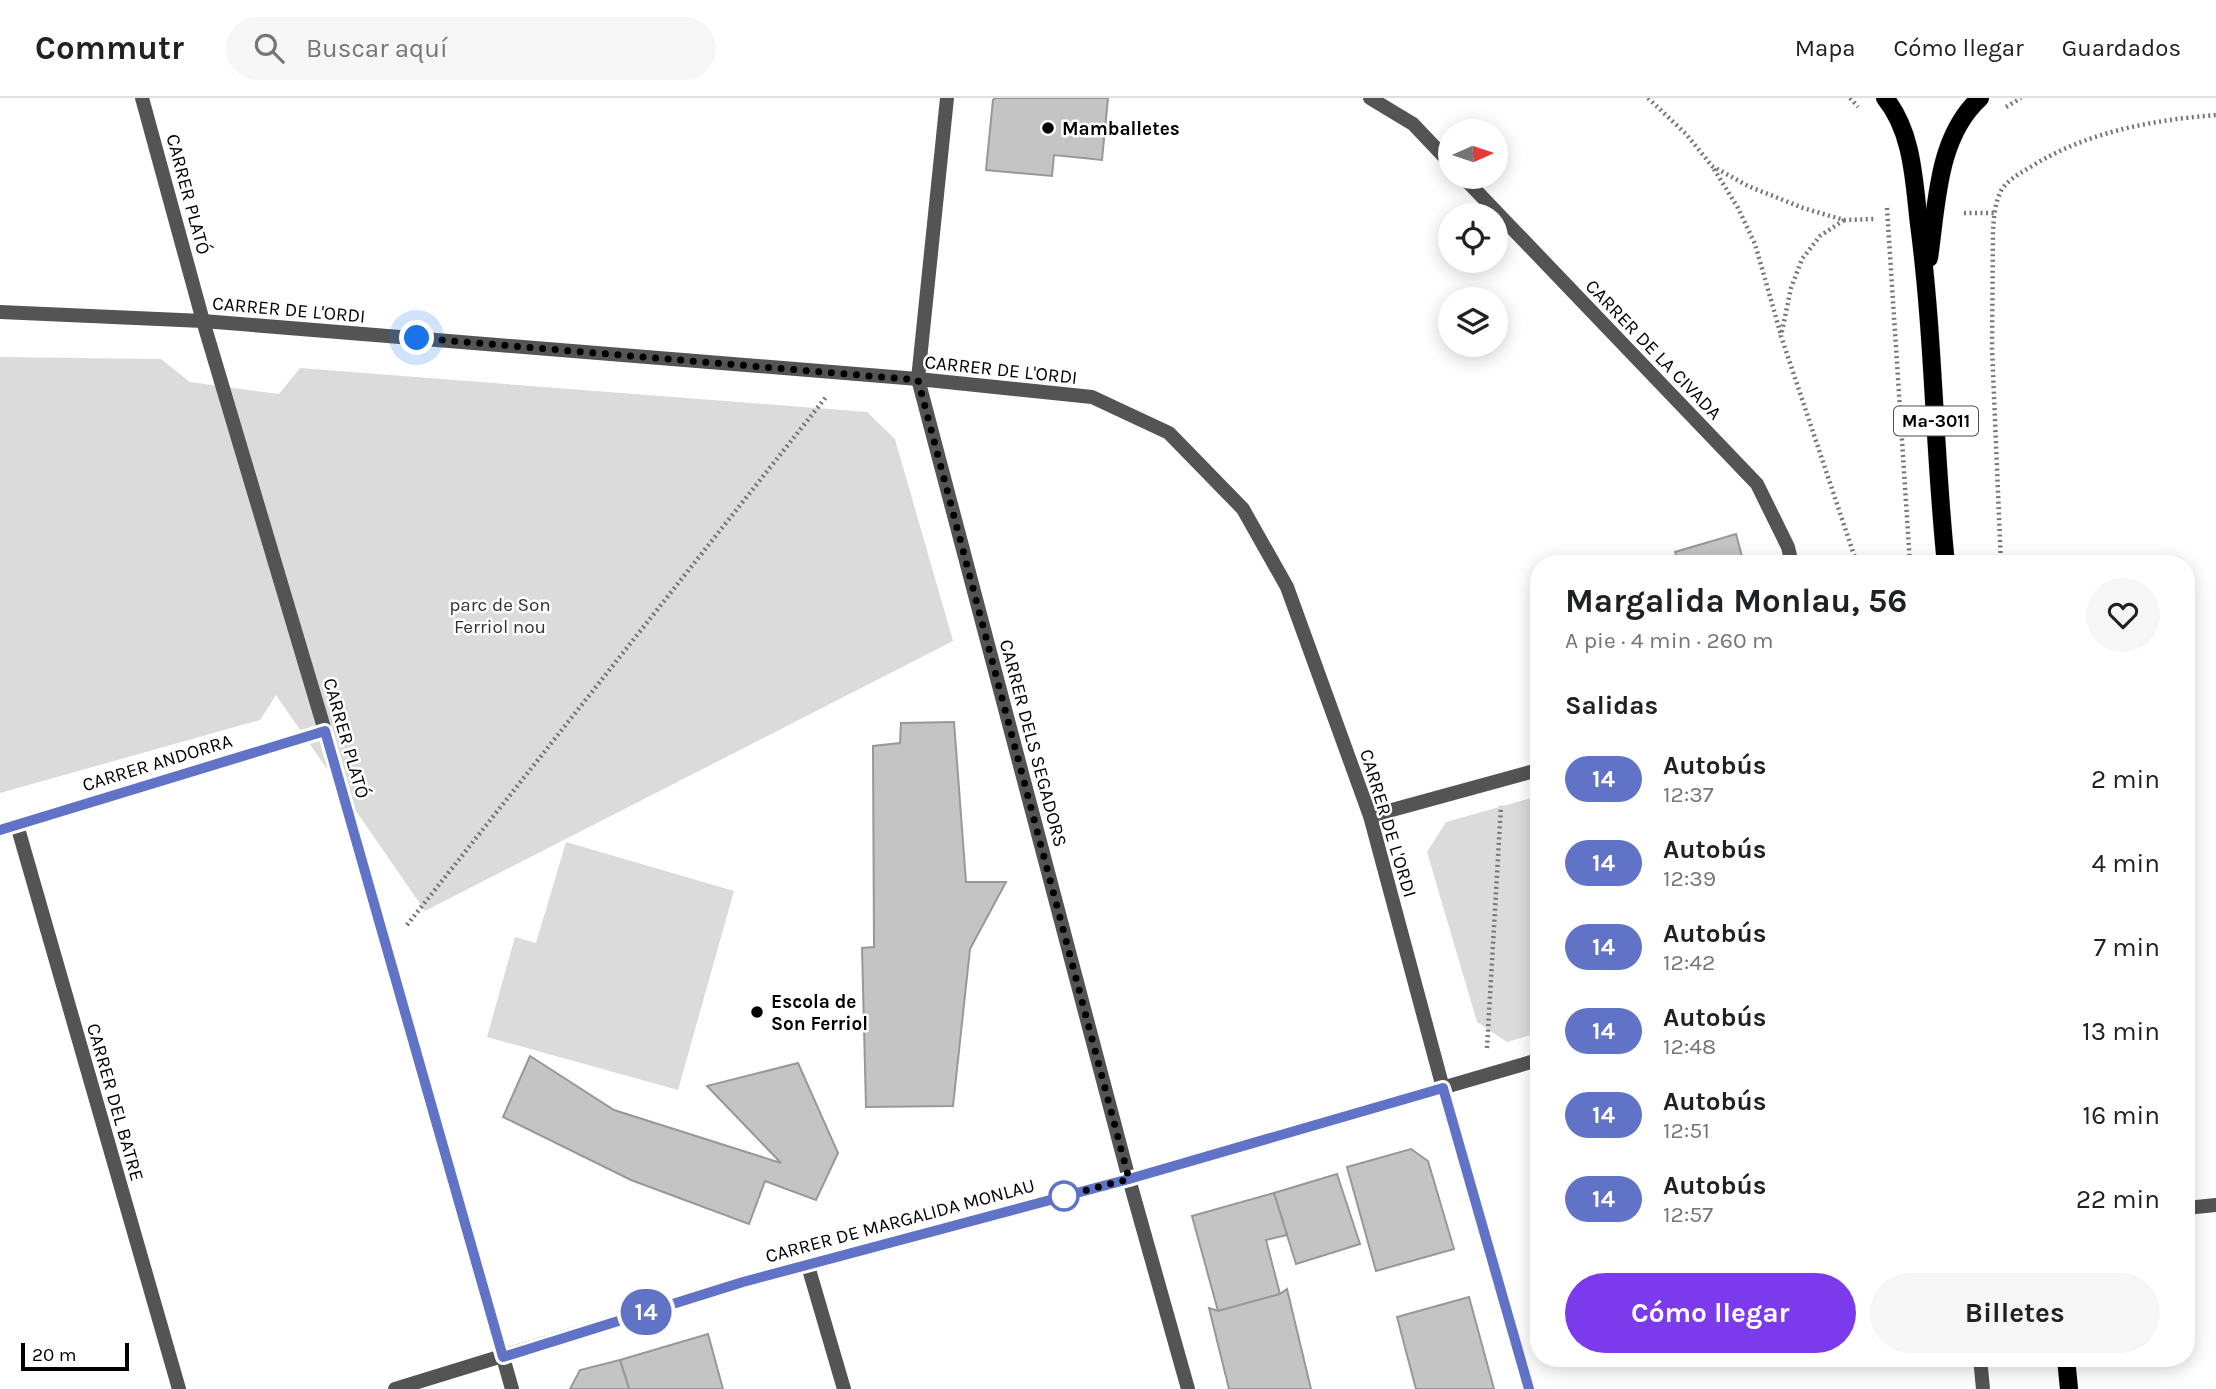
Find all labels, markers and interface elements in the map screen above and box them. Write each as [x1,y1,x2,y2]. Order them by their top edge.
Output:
search box [226,17,716,80]
text: Commutr [35,29,184,67]
icon: search [250,29,288,67]
text: Buscar aquí [306,33,448,64]
text: Mapa [1795,34,1855,62]
text: Cómo llegar [1893,34,2024,62]
text: Guardados [2062,34,2181,62]
place label: Mamballetes [1062,118,1180,140]
north arrow [1438,119,1508,189]
map controls [1438,119,1508,357]
marker: Mamballetes [1040,120,1056,136]
street label: CARRER PLATÓ [161,131,216,257]
button: locate [1438,203,1508,273]
street label: CARRER DE LA CIVADA [1581,275,1726,424]
button: layers [1438,287,1508,357]
street label: CARRER DE L'ORDI [211,292,366,328]
your location [399,320,434,355]
street label: CARRER DE L'ORDI [923,351,1078,389]
road number: Ma-3011 [1894,407,1978,436]
button: heart [2086,578,2160,652]
text: Margalida Monlau, 56 [1565,582,1907,620]
park label: parc de Son Ferriol nou [449,594,551,638]
text: A pie · 4 min · 260 m [1565,627,1774,654]
street label: CARRER DELS SEGADORS [995,637,1071,849]
street label: CARRER PLATÓ [318,675,375,801]
text: Salidas [1565,690,1658,721]
street label: CARRER ANDORRA [80,730,235,796]
street label: CARRER DE L'ORDI [1355,747,1421,900]
text: Autobús [1663,750,1767,781]
text: 2 min [2091,764,2160,795]
text: 14 [1592,765,1615,793]
text: 12:37 [1663,781,1714,808]
text: Autobús [1663,834,1767,865]
text: 4 min [2092,848,2160,879]
text: 14 [1592,849,1615,877]
text: 12:39 [1663,865,1716,892]
text: Autobús [1663,918,1767,949]
text: 7 min [2094,932,2160,963]
text: 14 [1592,933,1615,961]
text: 12:42 [1663,949,1715,976]
place label: Escola de Son Ferriol [771,991,868,1035]
text: Autobús [1663,1002,1767,1033]
marker: Escola de Son Ferriol [749,1004,765,1020]
text: 13 min [2082,1016,2160,1047]
text: 14 [1592,1017,1615,1045]
street label: CARRER DEL BATRE [82,1021,148,1184]
text: 12:48 [1663,1033,1716,1060]
text: Autobús [1663,1086,1767,1117]
text: 16 min [2083,1100,2160,1131]
text: 14 [1592,1101,1615,1129]
text: 12:51 [1663,1117,1710,1144]
text: Autobús [1663,1170,1767,1201]
street label: CARRER DE MARGALIDA MONLAU [763,1174,1037,1268]
unlabelled marker [1049,1181,1079,1211]
text: 22 min [2076,1184,2160,1215]
text: 14 [1592,1185,1615,1213]
text: 12:57 [1663,1201,1713,1228]
button: Cómo llegar [1565,1273,1856,1353]
button: Billetes [1870,1273,2160,1353]
line badge: 14 [614,1289,678,1335]
text: 14 [635,1298,657,1326]
scale bar [21,1340,130,1372]
text: 20 m [32,1344,77,1366]

